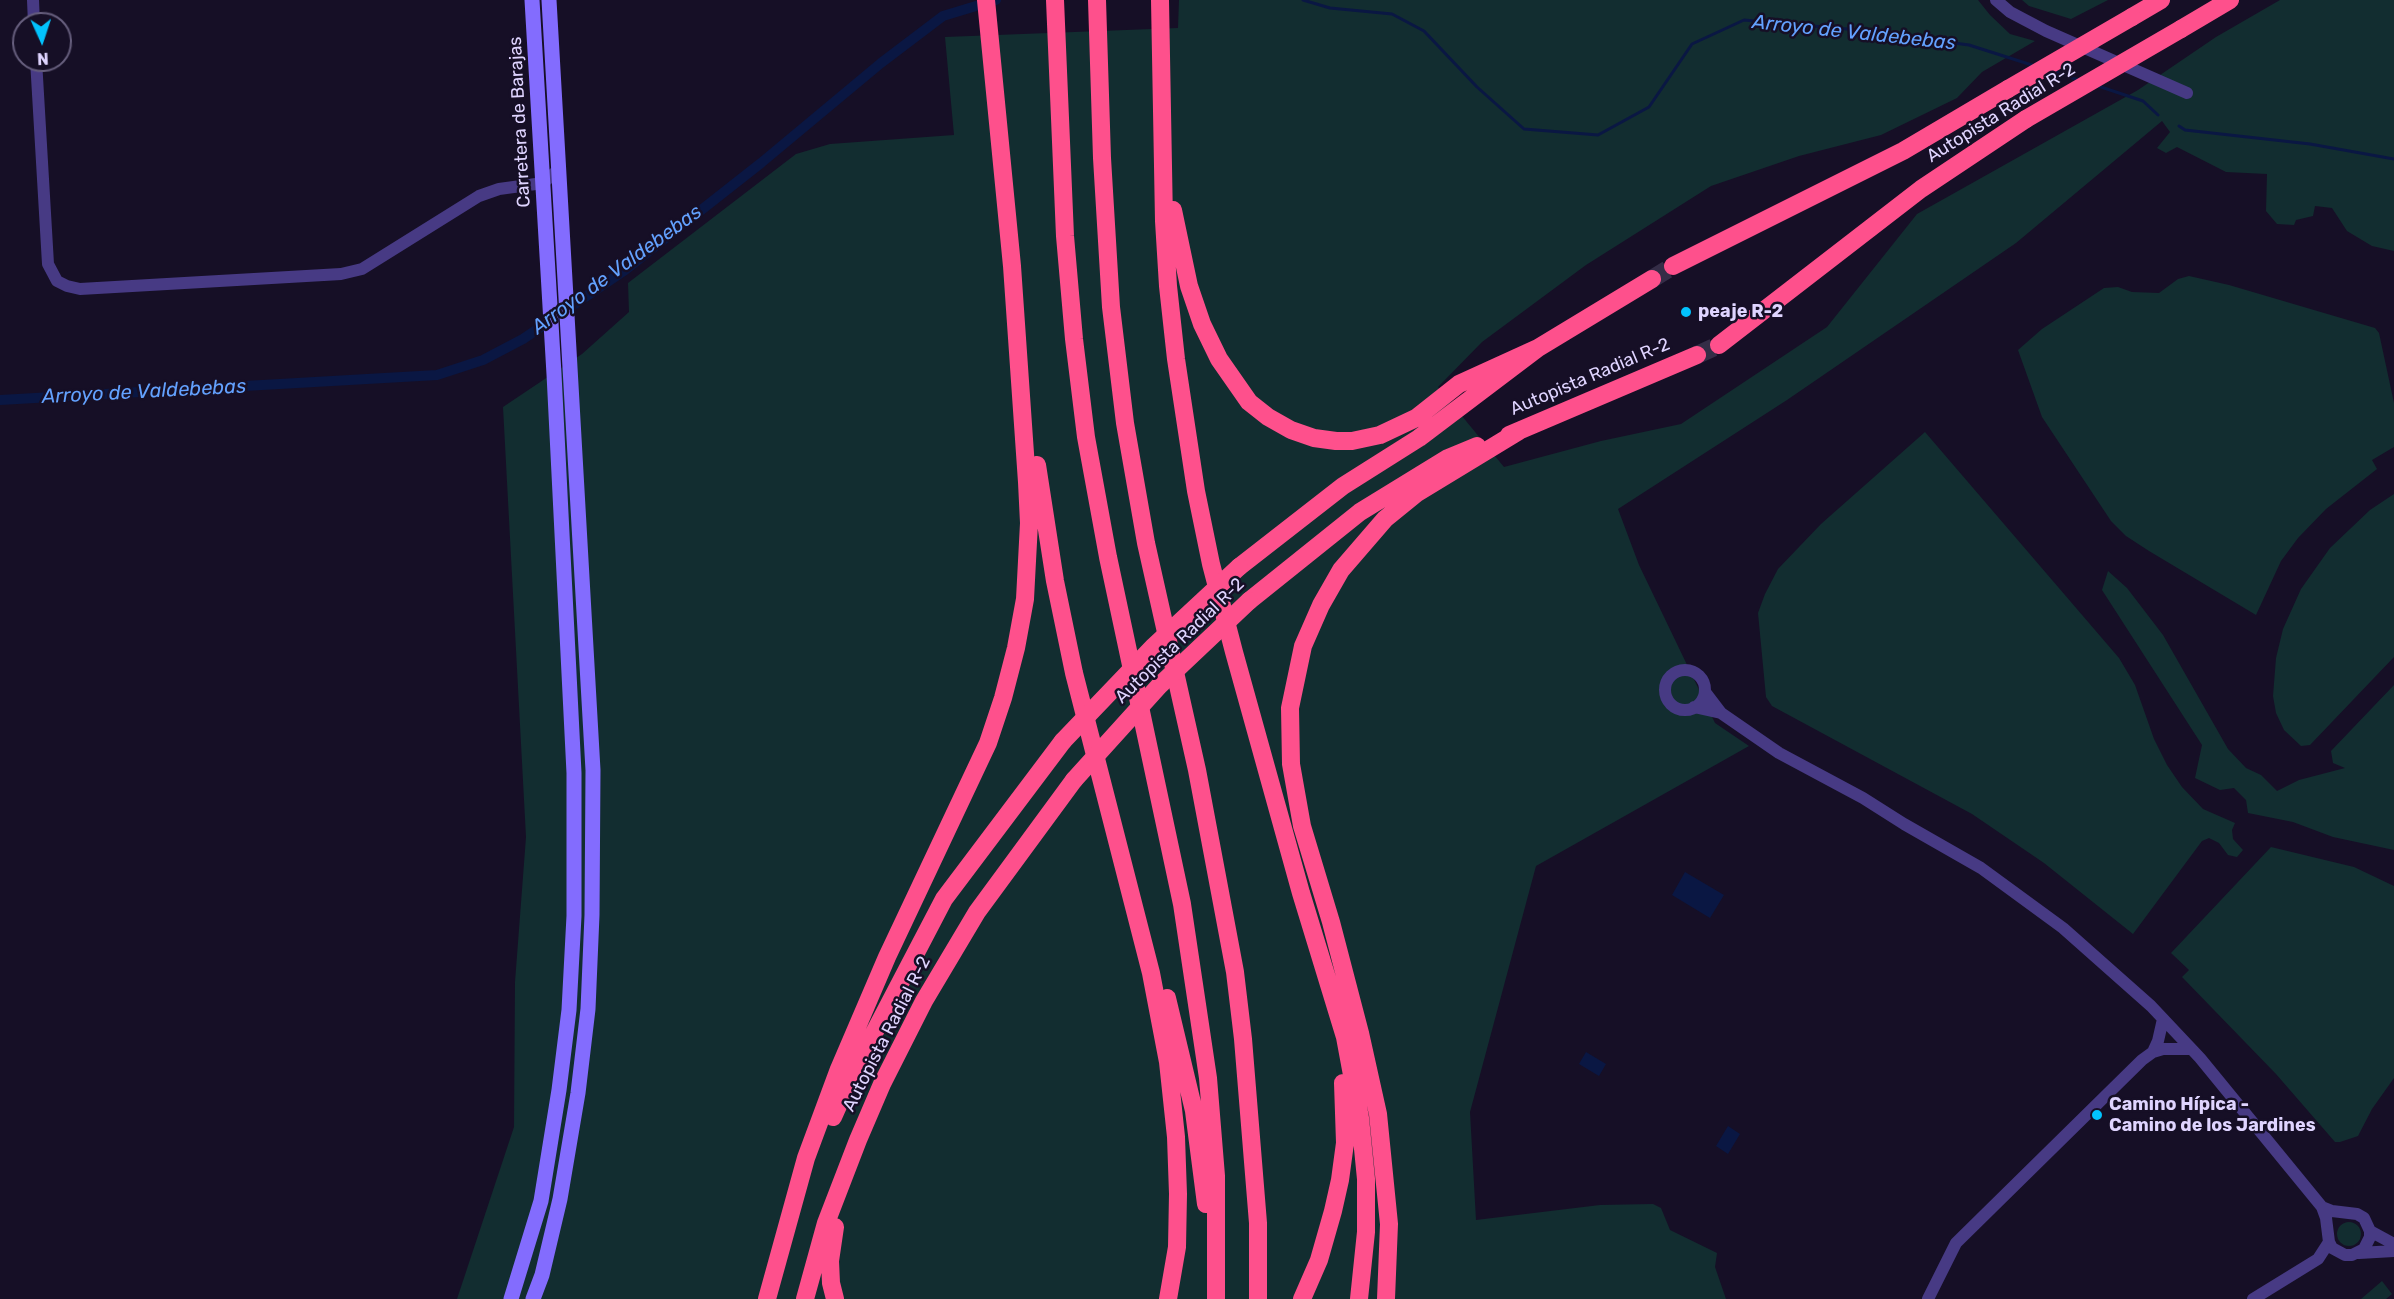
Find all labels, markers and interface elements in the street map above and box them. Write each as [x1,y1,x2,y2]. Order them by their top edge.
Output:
water label: Arroyo de Valdebebas [1751,10,1957,56]
north arrow [12,12,72,72]
street label: Carretera de Barajas [505,36,535,208]
text: N [37,49,49,68]
street label: Autopista Radial R-2 [1923,58,2079,168]
water label: Arroyo de Valdebebas [527,200,707,340]
place label: peaje R-2 [1698,301,1783,323]
marker: peaje R-2 [1679,305,1693,319]
street label: Autopista Radial R-2 [1507,334,1673,420]
water label: Arroyo de Valdebebas [41,375,247,409]
street label: Autopista Radial R-2 [1111,574,1249,708]
street label: Autopista Radial R-2 [838,953,936,1115]
place label: Camino Hípica - Camino de los Jardines [2109,1094,2316,1136]
marker: Camino Hípica - Camino de los Jardines [2090,1108,2104,1122]

